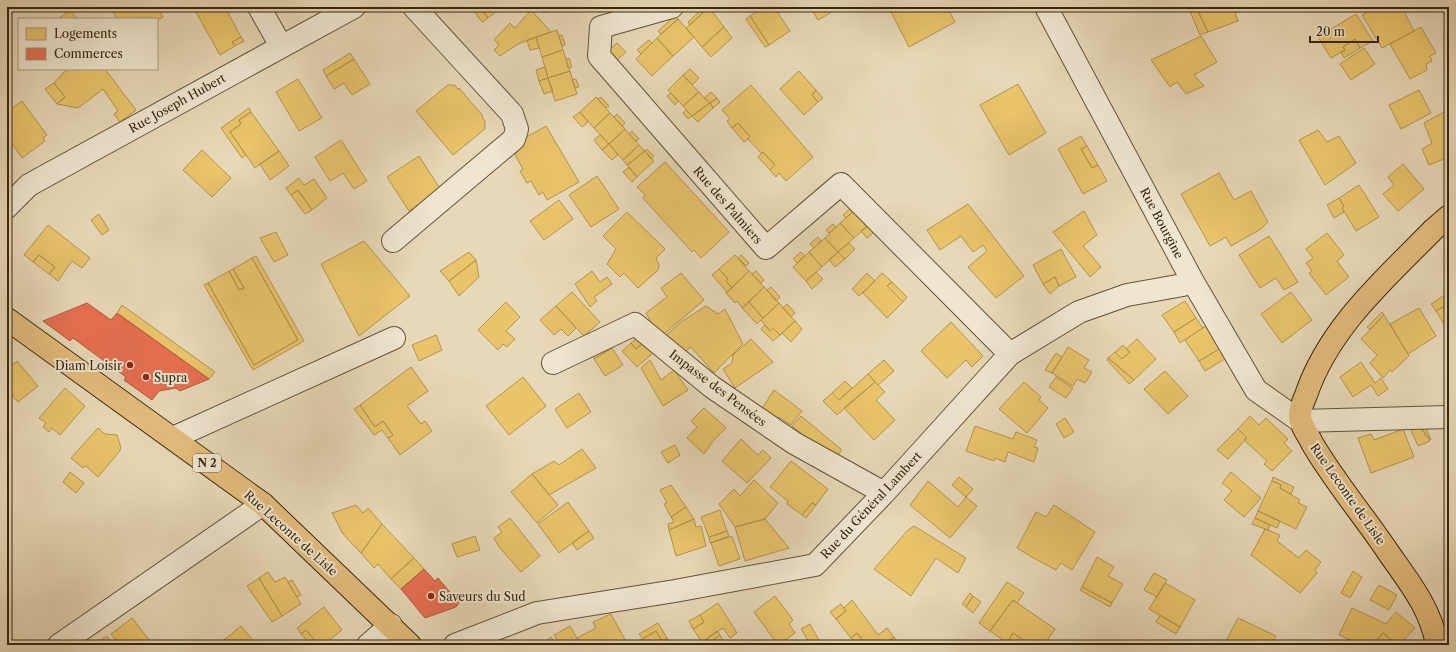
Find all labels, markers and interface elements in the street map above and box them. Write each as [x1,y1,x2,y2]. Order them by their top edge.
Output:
legend [18,18,158,70]
scale bar [1310,18,1378,44]
text: 20 m [1316,24,1345,39]
text: Logements [54,26,117,41]
text: Commerces [54,46,123,61]
street label: Rue Joseph Hubert [126,70,229,136]
street label: Rue des Palmiers [690,163,766,247]
street label: Rue Bourgine [1137,185,1187,261]
street label: Impasse des Pensées [666,347,770,429]
place label: Diam Loisir [55,358,122,373]
marker: Diam Loisir [125,360,135,370]
place label: Supra [154,370,188,385]
marker: Supra [141,372,151,382]
street label: Rue Leconte de Lisle [1307,440,1389,548]
street label: Rue du Général Lambert [817,448,925,562]
road number: N 2 [193,454,221,472]
street label: Rue Leconte de Lisle [241,487,341,579]
place label: Saveurs du Sud [439,589,526,604]
marker: Saveurs du Sud [426,591,436,601]

